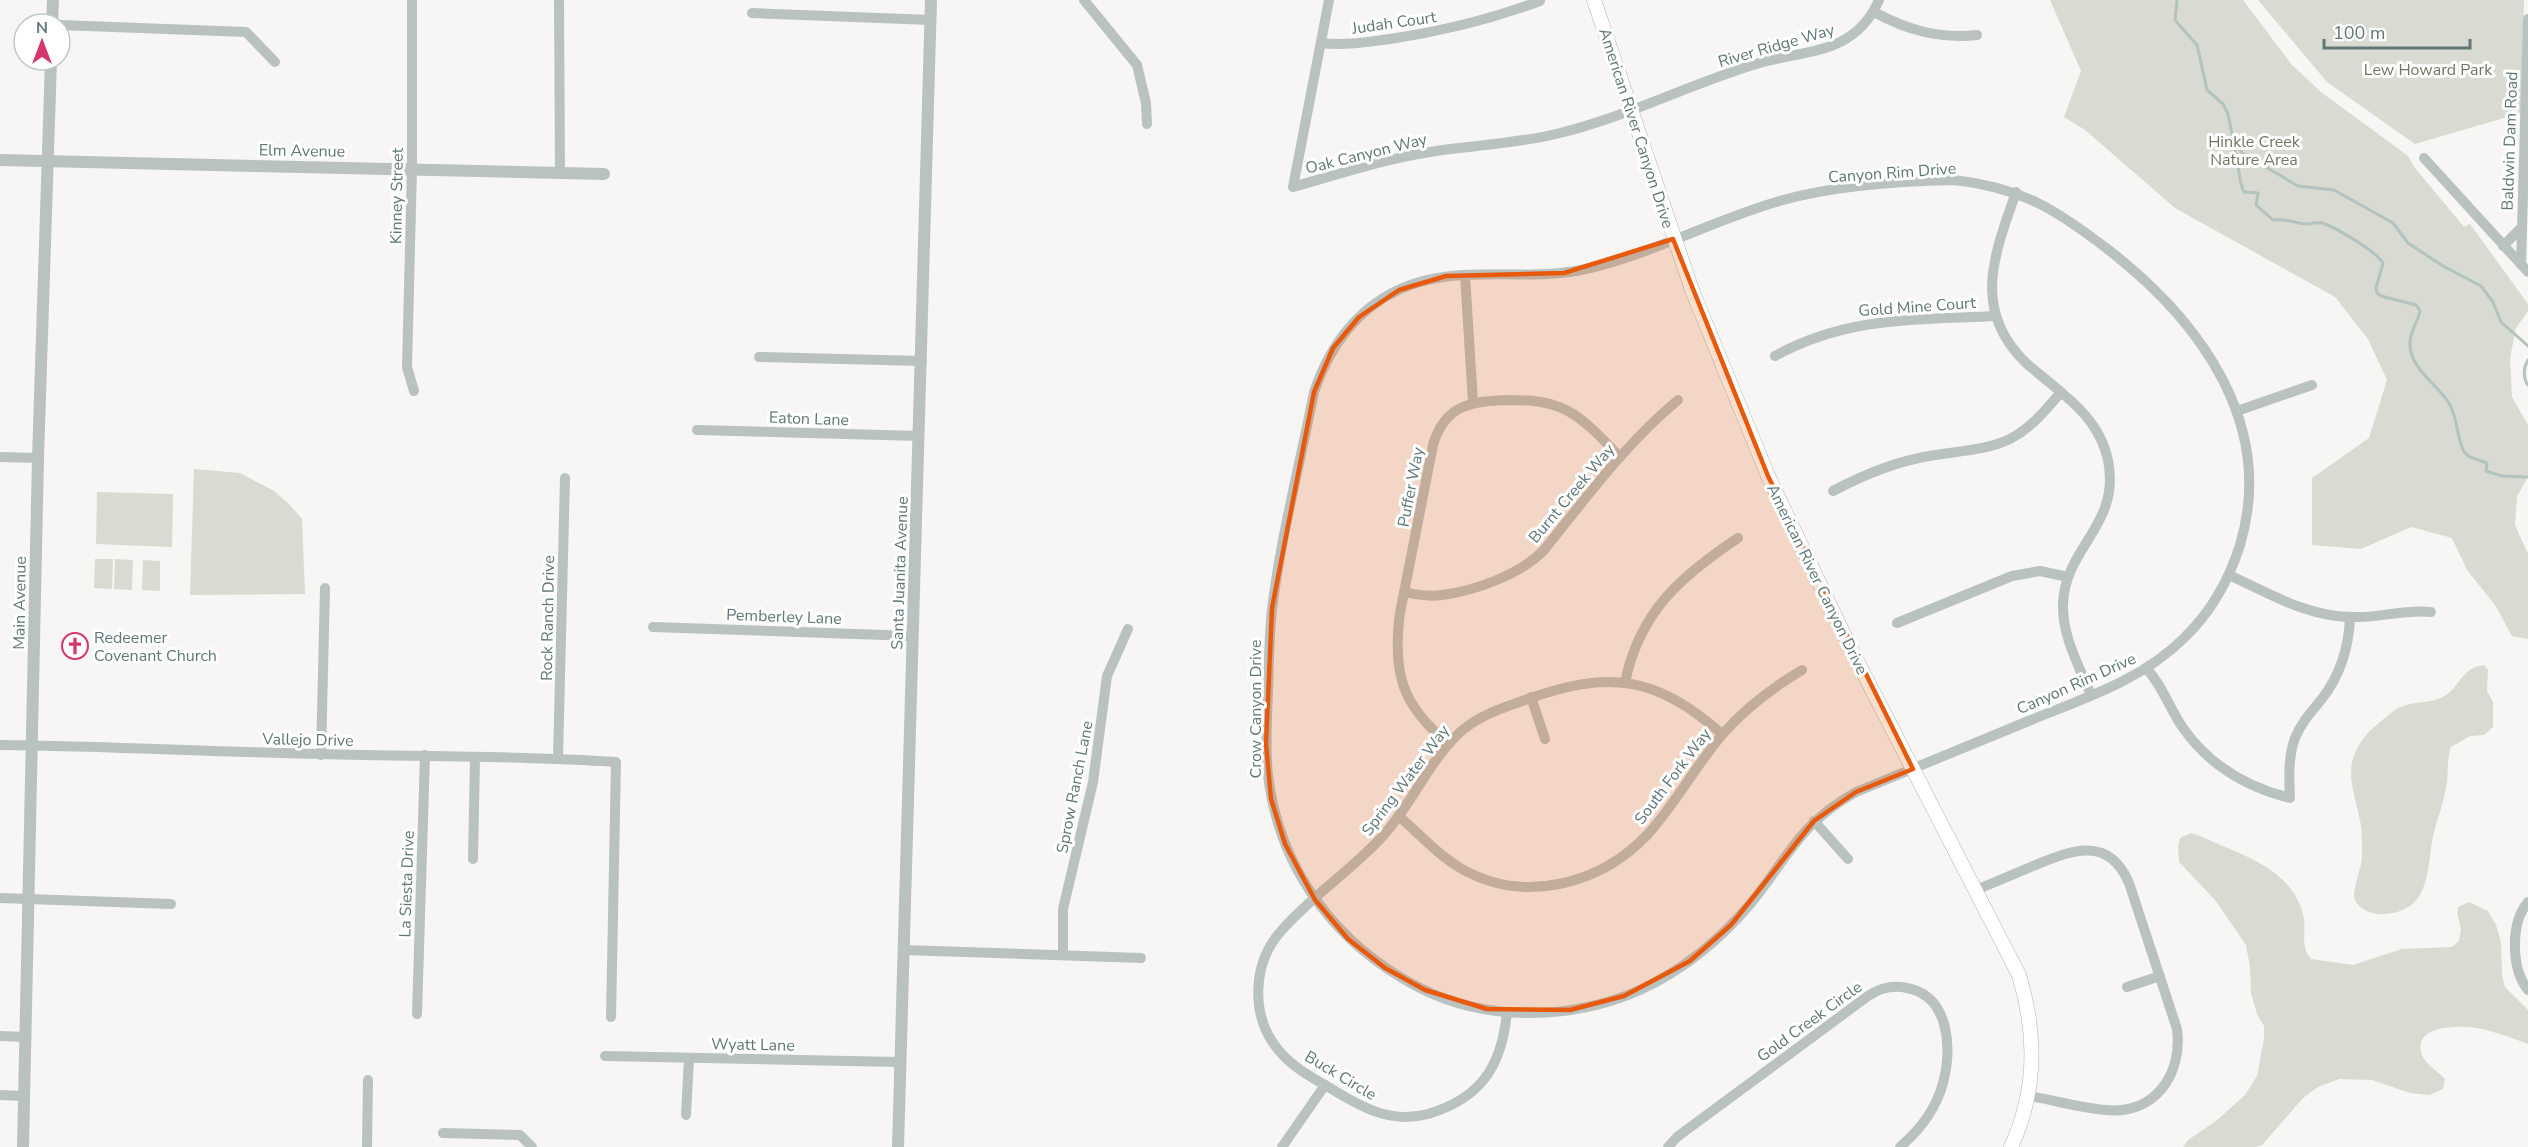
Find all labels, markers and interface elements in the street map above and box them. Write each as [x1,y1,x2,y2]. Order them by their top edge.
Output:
street label: Judah Court [1350,6,1438,40]
north arrow [12,12,72,72]
scale bar [2324,12,2470,50]
text: N [36,17,48,39]
street label: River Ridge Way [1716,19,1838,73]
text: 100 m [2333,21,2385,45]
street label: American River Canyon Drive [1593,25,1679,231]
park label: Lew Howard Park [2364,59,2493,81]
street label: Baldwin Dam Road [2497,71,2523,211]
street label: Oak Canyon Way [1303,128,1430,180]
park label: Hinkle Creek Nature Area [2208,131,2301,171]
street label: Elm Avenue [259,139,345,163]
street label: Kinney Street [385,147,409,244]
street label: Canyon Rim Drive [1827,158,1957,188]
street label: Gold Mine Court [1858,292,1977,322]
street label: Eaton Lane [769,407,849,431]
street label: Burnt Creek Way [1524,439,1620,548]
street label: Puffer Way [1392,445,1430,529]
street label: American River Canyon Drive [1761,481,1873,678]
street label: Santa Juanita Avenue [886,496,914,650]
street label: Rock Ranch Drive [536,555,560,681]
street label: Main Avenue [8,556,32,650]
street label: Pemberley Lane [726,604,842,630]
place label: Redeemer Covenant Church [94,627,217,667]
church icon: Redeemer Covenant Church [60,631,90,661]
street label: Crow Canyon Drive [1245,640,1267,778]
street label: Canyon Rim Drive [2013,648,2140,720]
street label: Sprow Ranch Lane [1051,719,1099,855]
street label: Spring Water Way [1357,720,1455,841]
street label: South Fork Way [1629,723,1717,829]
street label: Vallejo Drive [261,728,354,752]
street label: La Siesta Drive [394,830,420,938]
street label: Gold Creek Circle [1753,976,1867,1067]
street label: Wyatt Lane [711,1033,795,1057]
street label: Buck Circle [1301,1046,1380,1106]

